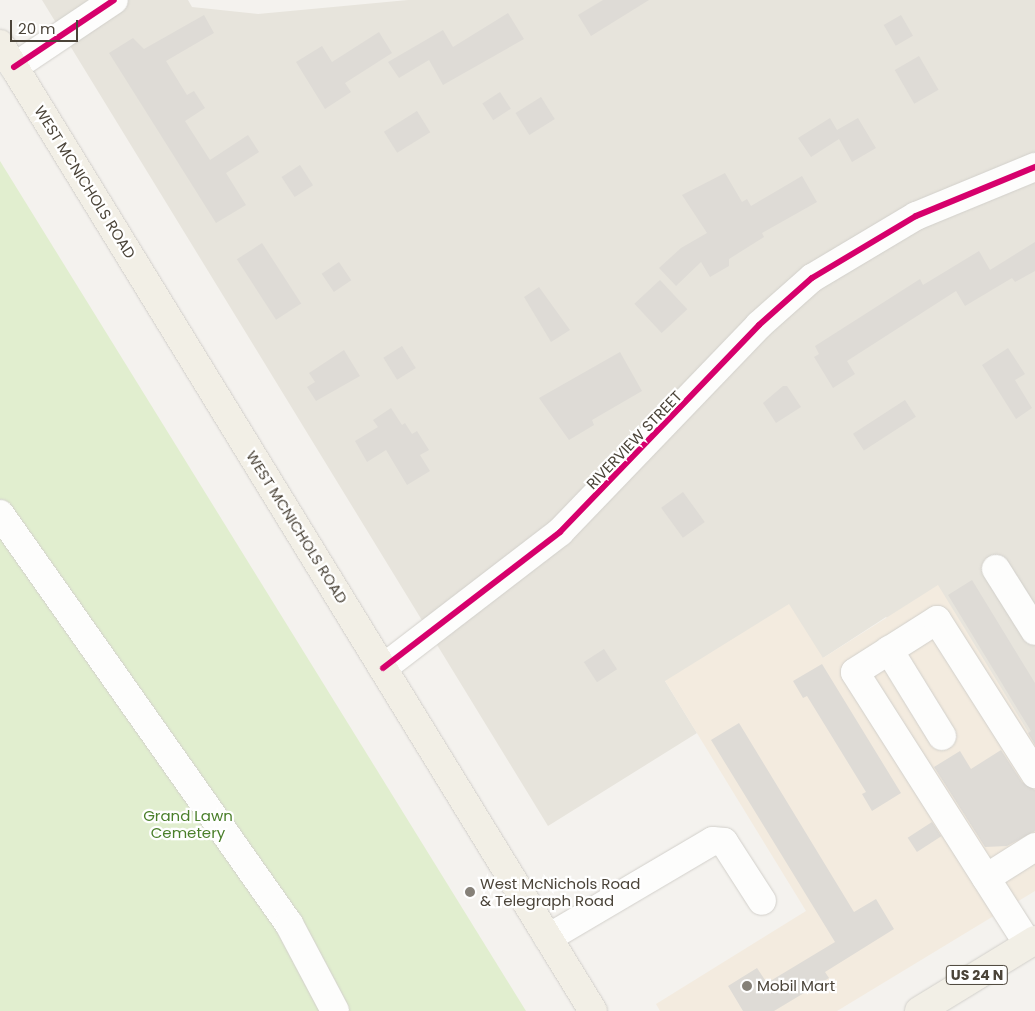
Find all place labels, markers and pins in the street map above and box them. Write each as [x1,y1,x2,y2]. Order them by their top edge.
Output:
place label: West McNichols Road & Telegraph Road [480,874,640,909]
marker: West McNichols Road & Telegraph Road [464,886,476,898]
place label: Mobil Mart [757,977,835,995]
marker: Mobil Mart [741,980,753,992]

